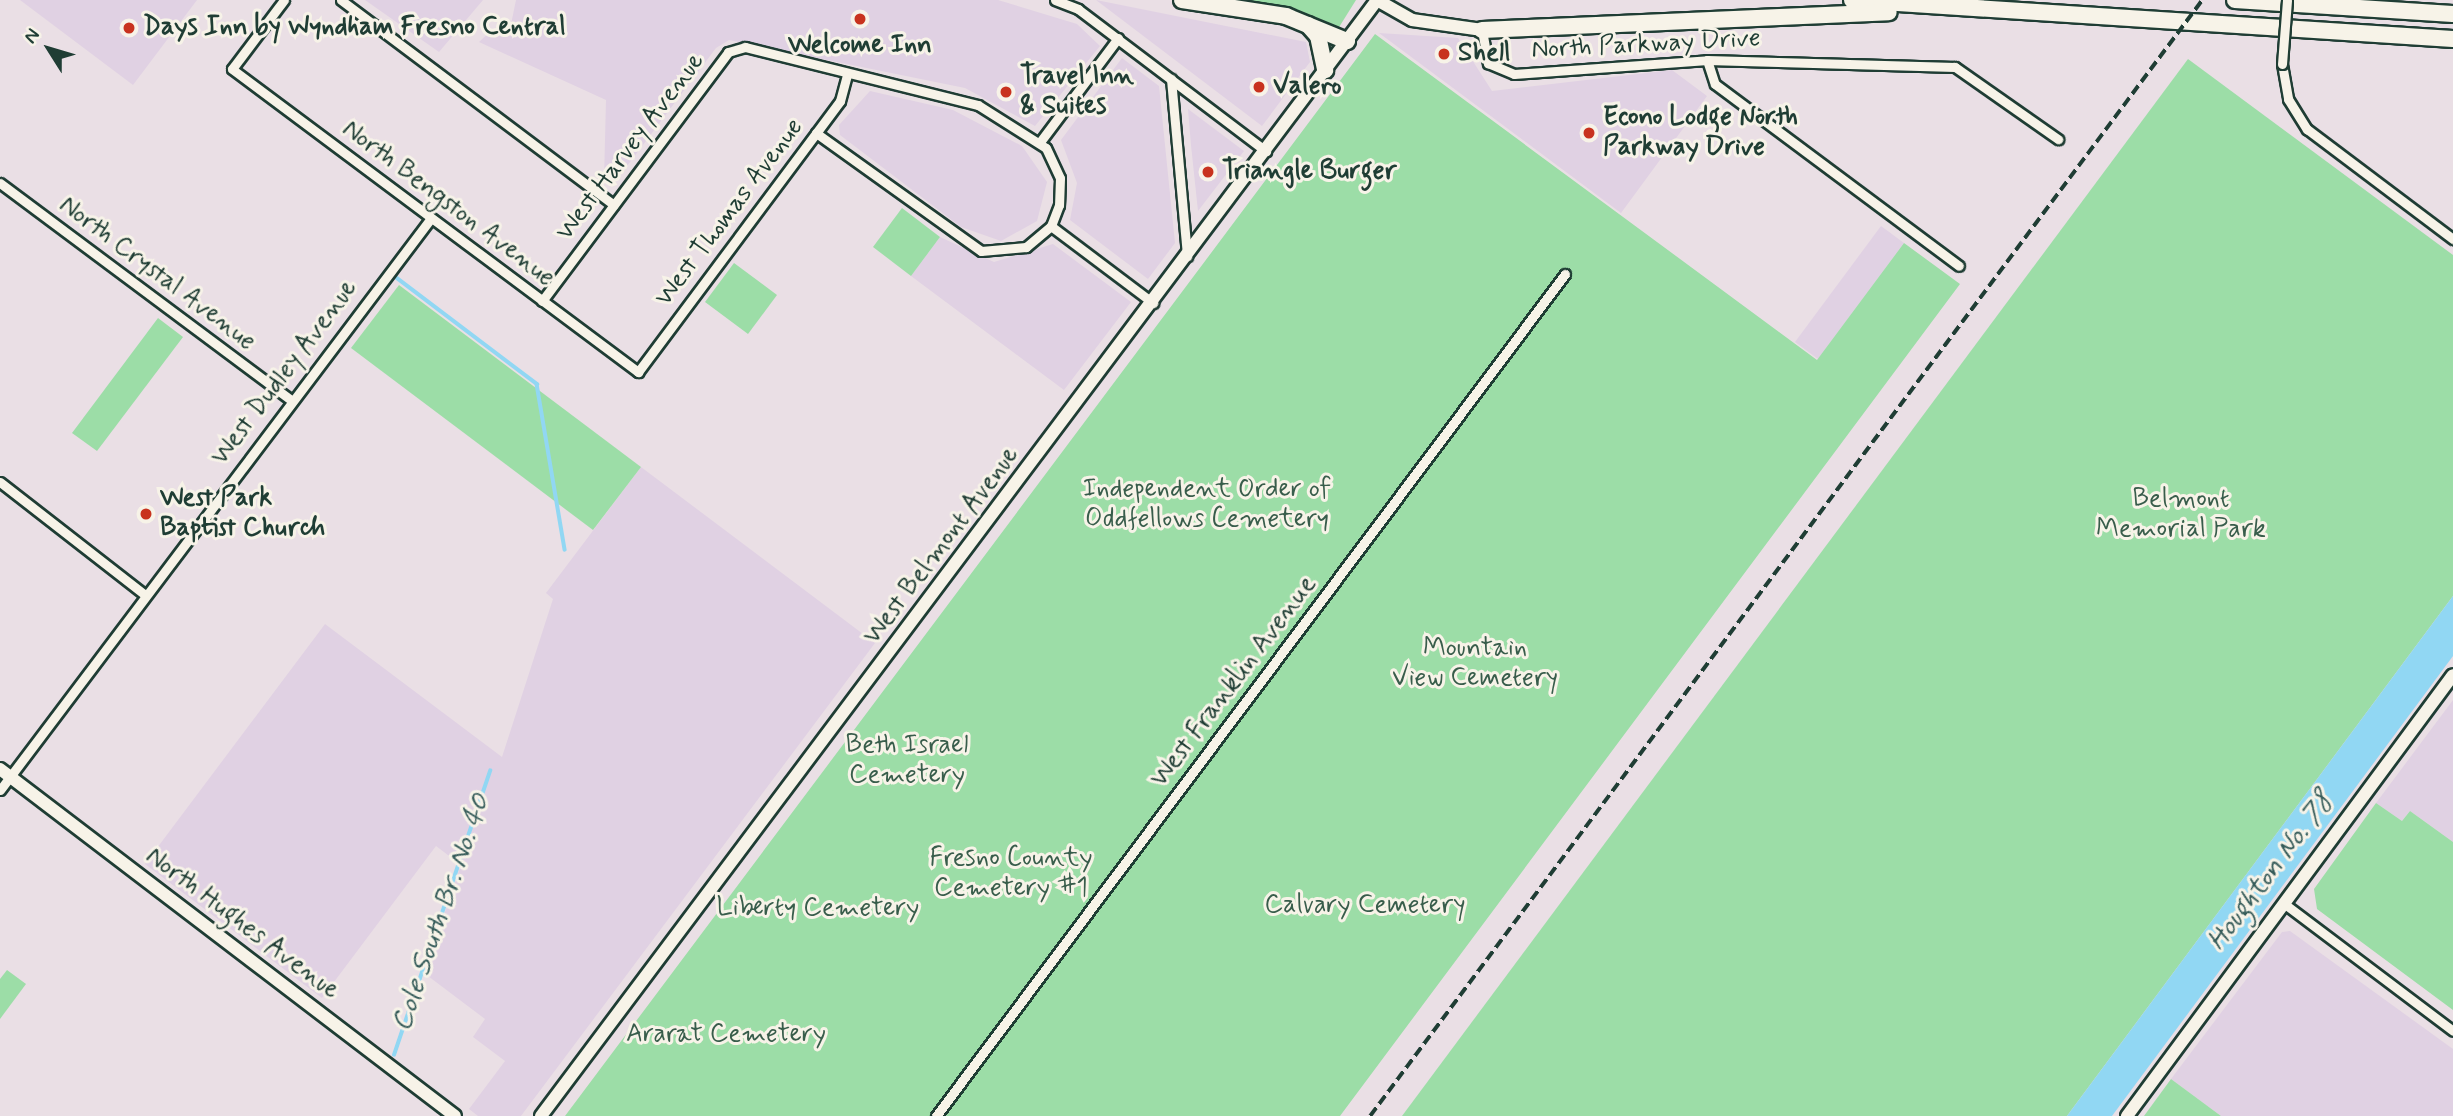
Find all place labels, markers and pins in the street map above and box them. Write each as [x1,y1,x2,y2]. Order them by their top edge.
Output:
marker: Welcome Inn [852,11,868,27]
place label: Days Inn by Wyndham Fresno Central [143,12,582,44]
marker: Days Inn by Wyndham Fresno Central [121,20,137,36]
place label: Welcome Inn [788,30,932,62]
place label: Shell [1458,38,1510,70]
marker: Shell [1436,46,1452,62]
place label: Travel Inn & Suites [1020,61,1133,122]
place label: Valero [1273,71,1342,103]
marker: Valero [1251,79,1267,95]
marker: Travel Inn & Suites [998,84,1014,100]
place label: Econo Lodge North Parkway Drive [1603,102,1802,164]
marker: Econo Lodge North Parkway Drive [1581,125,1597,141]
place label: Triangle Burger [1222,156,1395,188]
marker: Triangle Burger [1200,164,1216,180]
place label: West Park Baptist Church [160,483,325,544]
marker: West Park Baptist Church [138,506,154,522]

